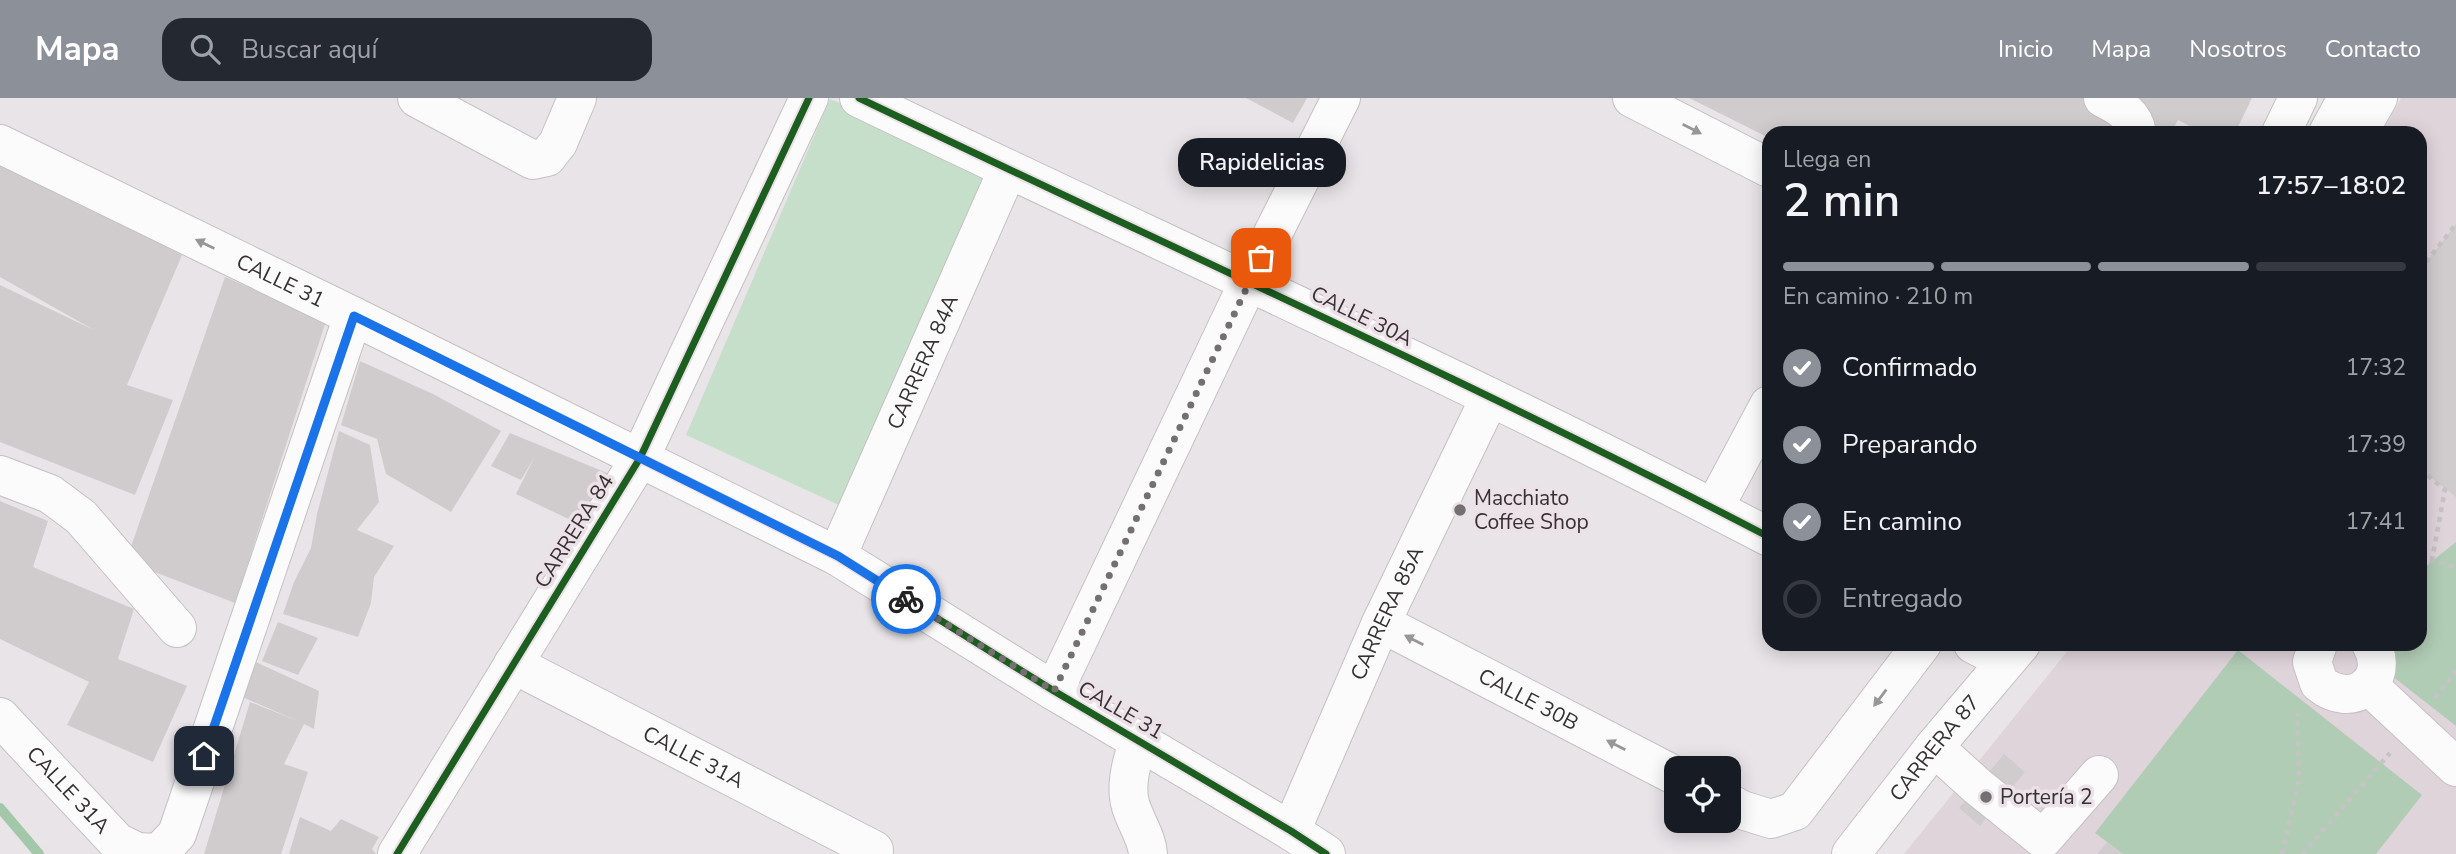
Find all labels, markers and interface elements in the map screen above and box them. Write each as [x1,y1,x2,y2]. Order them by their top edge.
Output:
search box [162,18,652,81]
text: Mapa [35,27,120,72]
icon: search [186,30,224,68]
text: Buscar aquí [242,32,377,67]
text: Inicio [1998,33,2053,65]
text: Mapa [2091,33,2151,65]
text: Nosotros [2189,33,2287,65]
text: Contacto [2325,33,2421,65]
one-way arrow [1683,123,1702,135]
callout: Rapidelicias [1177,139,1345,188]
text: Llega en [1783,144,1871,175]
text: Rapidelicias [1199,147,1325,178]
text: 17:57–18:02 [2256,168,2406,203]
text: 2 min [1783,169,1900,232]
pin [1231,228,1291,288]
one-way arrow [195,238,215,249]
icon: bag [1242,239,1280,277]
street label: CALLE 31 [232,247,329,314]
street label: CALLE 30A [1306,279,1418,353]
text: En camino · 210 m [1783,281,1973,312]
street label: CARRERA 84A [881,290,965,434]
icon: check [1783,349,1821,387]
text: Confirmado [1842,350,1977,385]
text: 17:32 [2346,352,2406,383]
icon: check [1783,426,1821,464]
text: Preparando [1842,427,1977,462]
text: 17:39 [2346,429,2406,460]
street label: CARRERA 84 [528,469,620,593]
place label: Macchiato Coffee Shop [1474,484,1589,536]
marker: Macchiato Coffee Shop [1452,502,1468,518]
icon: check [1783,503,1821,541]
text: En camino [1842,504,1962,539]
text: 17:41 [2346,506,2406,537]
street label: CARRERA 85A [1344,542,1430,684]
courier [871,564,941,634]
icon: bike [887,580,925,618]
text: Entregado [1842,581,1963,616]
one-way arrow [1404,634,1424,646]
street label: CALLE 30B [1474,662,1583,737]
street label: CALLE 31 [1073,674,1169,746]
one-way arrow [1873,689,1888,707]
street label: CARRERA 87 [1883,689,1986,807]
street label: CALLE 31A [638,719,749,795]
pin [174,726,234,786]
icon: home [185,737,223,775]
one-way arrow [1606,739,1626,750]
street label: CALLE 31A [21,740,116,840]
map controls [1664,756,1741,833]
button: locate [1664,756,1741,833]
place label: Portería 2 [2000,783,2093,811]
marker: Portería 2 [1978,789,1994,805]

